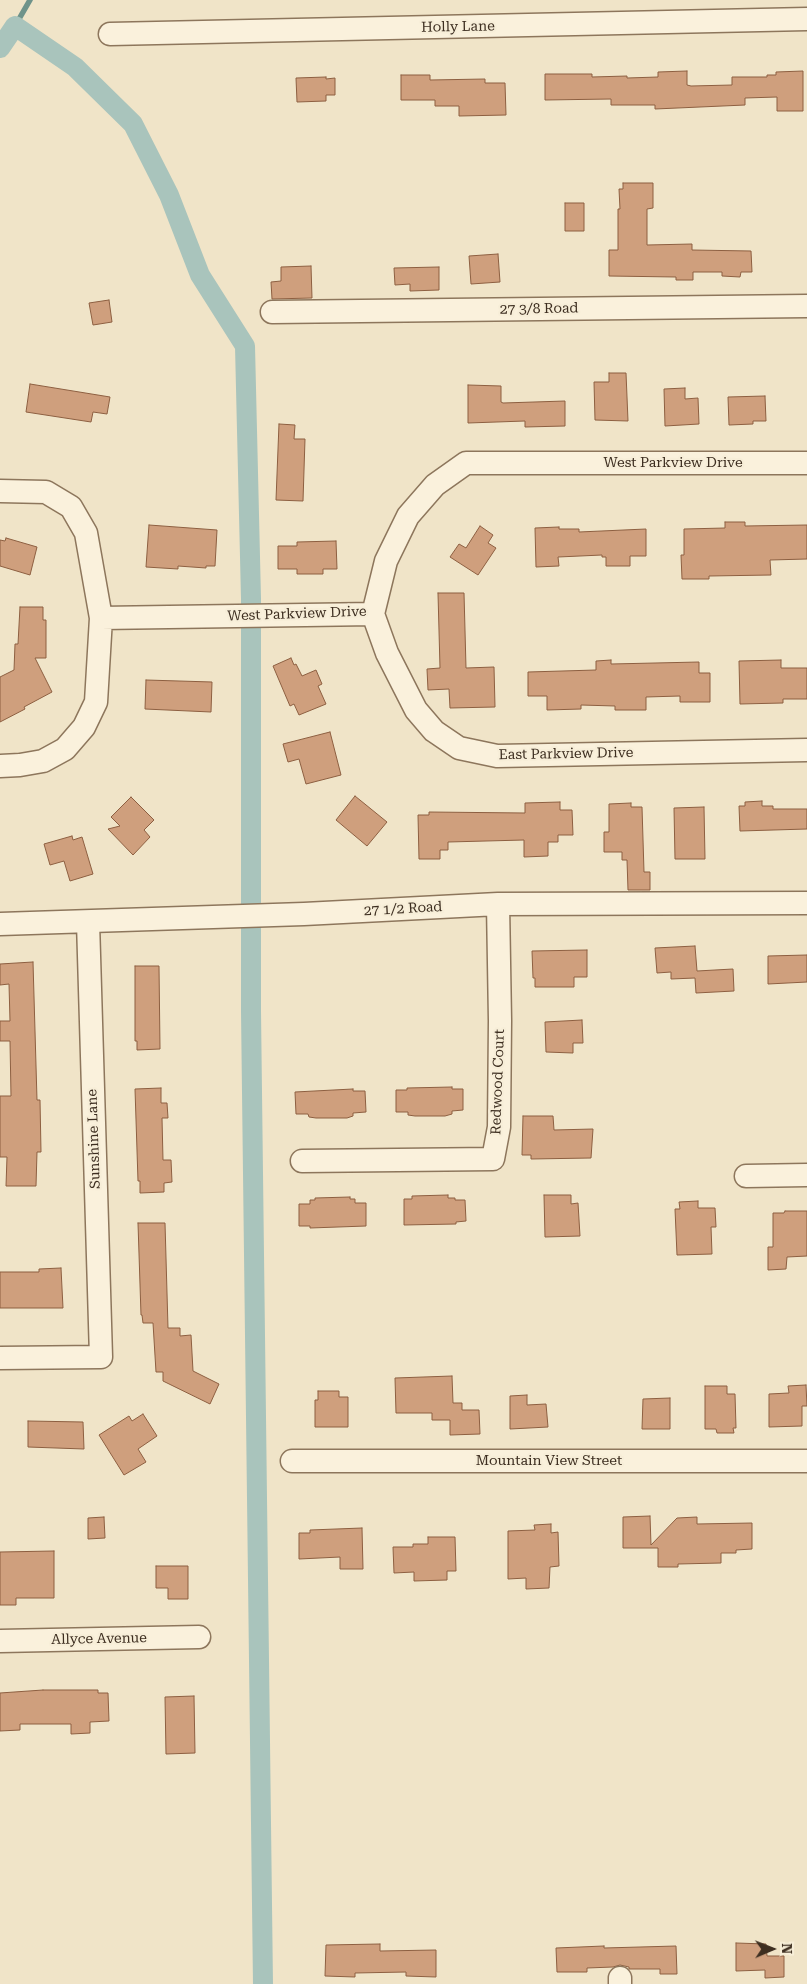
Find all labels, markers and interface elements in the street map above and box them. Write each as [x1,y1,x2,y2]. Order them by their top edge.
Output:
street label: Holly Lane [421,18,495,36]
street label: 27 3/8 Road [499,300,579,318]
street label: West Parkview Drive [603,455,743,471]
street label: West Parkview Drive [227,603,367,625]
street label: East Parkview Drive [499,744,633,764]
street label: 27 1/2 Road [363,899,443,919]
street label: Redwood Court [488,1029,508,1135]
street label: Sunshine Lane [84,1089,104,1189]
street label: Mountain View Street [476,1453,622,1469]
street label: Allyce Avenue [51,1630,147,1648]
north arrow [747,1924,797,1974]
text: N [779,1943,795,1954]

